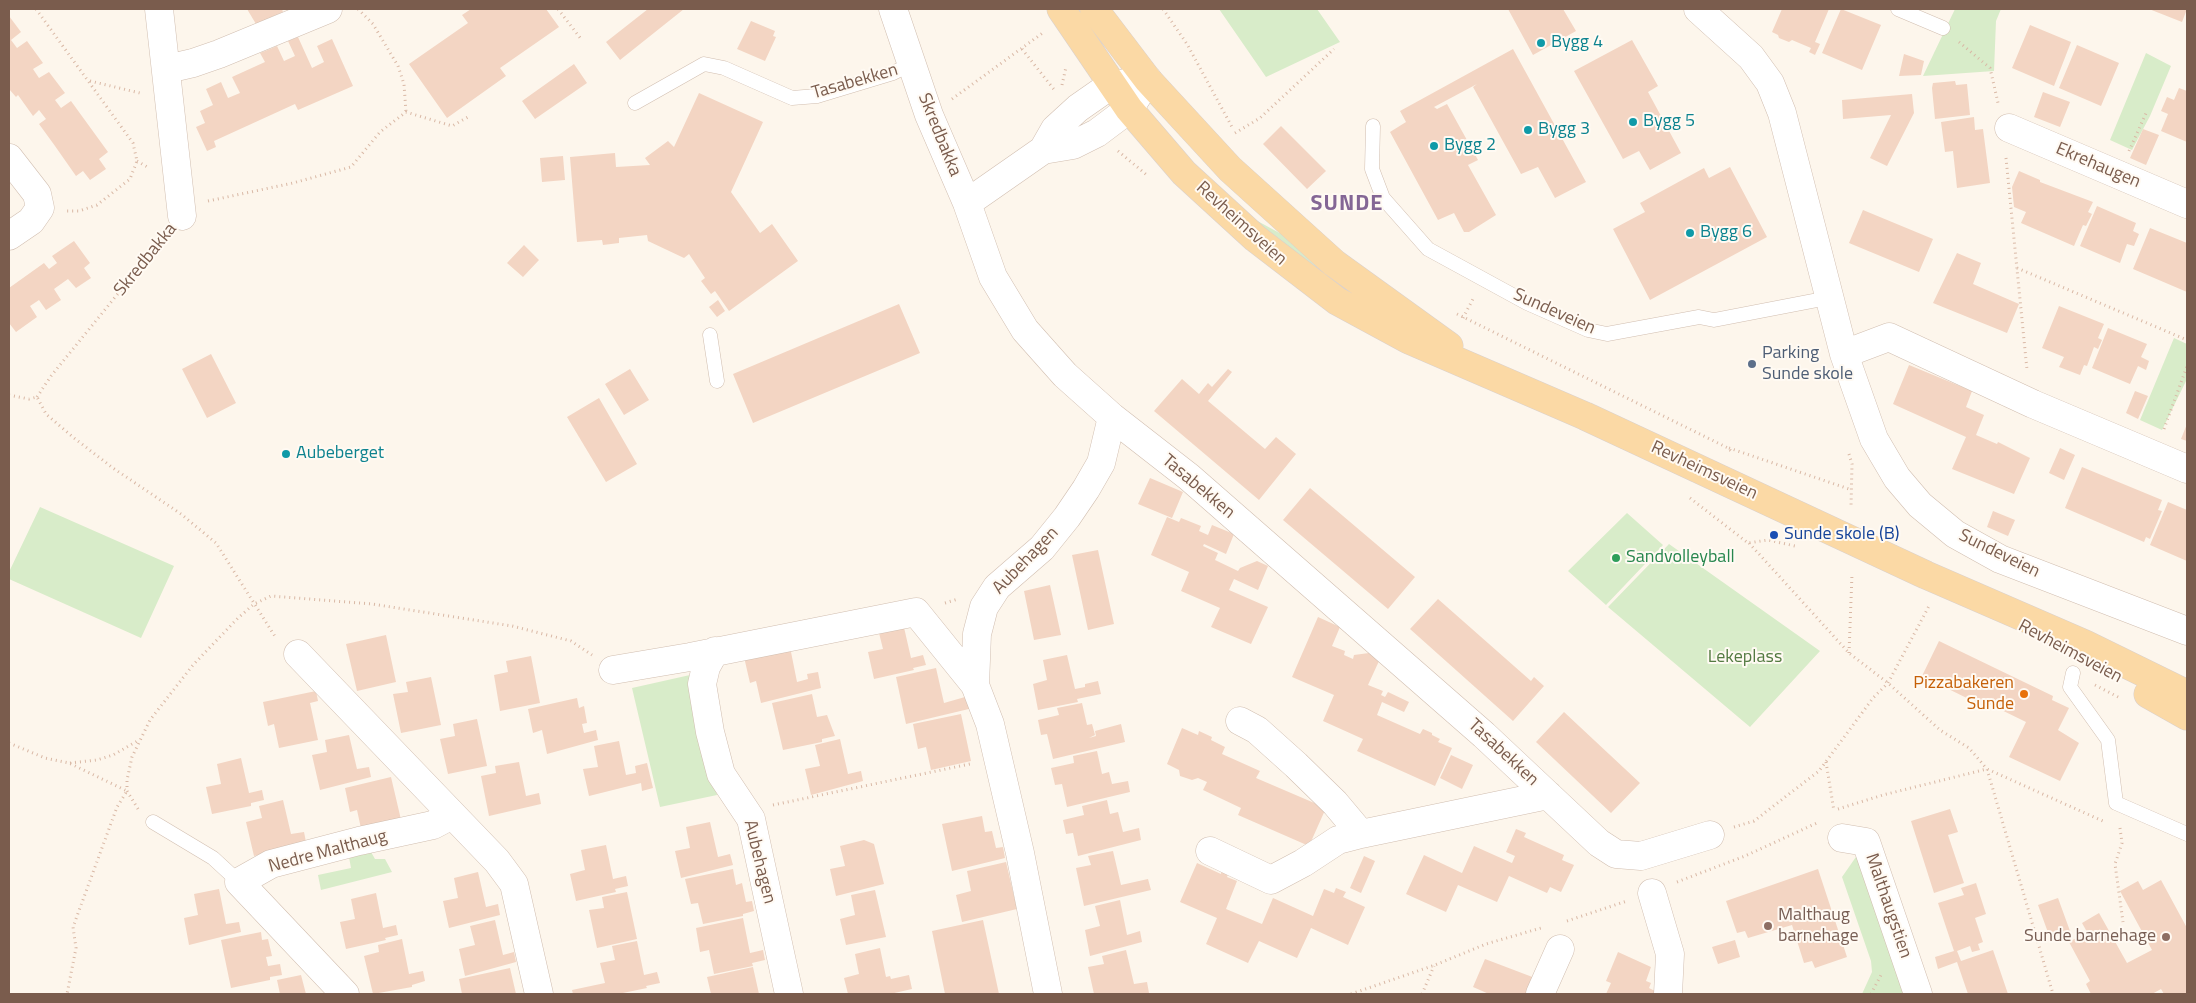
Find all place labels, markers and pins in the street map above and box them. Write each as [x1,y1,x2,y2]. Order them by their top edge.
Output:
place label: Bygg 4 [1551,32,1603,54]
marker: Bygg 4 [1535,37,1547,49]
place label: Bygg 5 [1643,111,1695,133]
marker: Bygg 5 [1627,116,1639,128]
place label: Bygg 3 [1538,119,1590,141]
marker: Bygg 3 [1522,124,1534,136]
place label: Bygg 2 [1444,135,1496,157]
marker: Bygg 2 [1428,140,1440,152]
place label: Bygg 6 [1700,222,1752,244]
marker: Bygg 6 [1684,227,1696,239]
place label: Parking Sunde skole [1762,343,1853,386]
marker: Parking Sunde skole [1746,358,1758,370]
place label: Aubeberget [296,443,384,465]
marker: Aubeberget [280,448,292,460]
place label: Sunde skole (B) [1784,524,1900,546]
marker: Sunde skole (B) [1768,529,1780,541]
place label: Sandvolleyball [1626,547,1735,569]
marker: Sandvolleyball [1610,552,1622,564]
place label: Pizzabakeren Sunde [1913,673,2014,716]
marker: Pizzabakeren Sunde [2018,688,2030,700]
place label: Malthaug barnehage [1778,905,1858,948]
marker: Malthaug barnehage [1762,920,1774,932]
place label: Sunde barnehage [2024,926,2156,948]
marker: Sunde barnehage [2160,931,2172,943]

